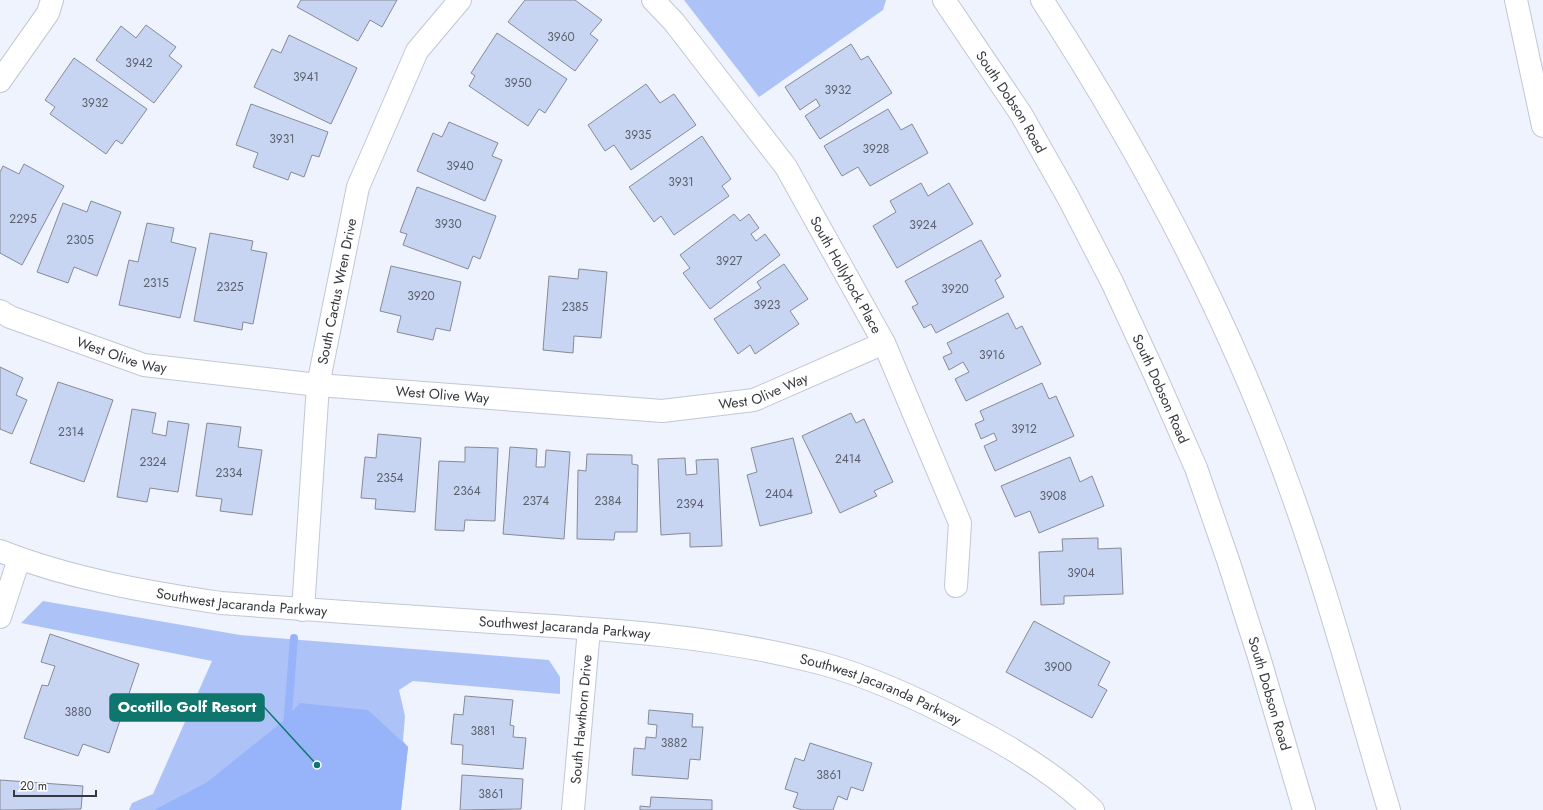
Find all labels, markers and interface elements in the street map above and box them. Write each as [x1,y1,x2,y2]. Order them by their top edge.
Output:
house number: 3960 [547,28,575,46]
street label: South Dobson Road [971,47,1051,157]
house number: 3942 [125,54,153,72]
house number: 3941 [293,68,319,86]
house number: 3950 [504,74,532,92]
house number: 3932 [825,81,852,99]
house number: 3932 [82,94,109,112]
house number: 3935 [625,126,652,144]
house number: 3931 [269,130,295,148]
house number: 3928 [863,140,889,158]
house number: 3940 [446,157,474,175]
house number: 3931 [668,173,694,191]
house number: 2295 [9,210,37,228]
street label: South Hollyhock Place [805,212,887,337]
house number: 3930 [434,215,462,233]
house number: 3924 [909,216,937,234]
street label: South Cactus Wren Drive [312,217,361,366]
house number: 2305 [66,231,94,249]
house number: 3927 [716,252,743,270]
house number: 2315 [143,274,169,292]
house number: 2325 [217,278,244,296]
house number: 3920 [941,280,969,298]
house number: 3920 [407,287,435,305]
house number: 3923 [754,296,781,314]
house number: 2385 [562,298,589,316]
street label: South Dobson Road [1127,331,1194,447]
street label: West Olive Way [74,332,169,378]
house number: 3916 [979,346,1005,364]
street label: West Olive Way [717,367,812,414]
street label: West Olive Way [395,381,491,408]
house number: 3912 [1011,420,1037,438]
house number: 2314 [58,423,84,441]
house number: 2414 [835,450,861,468]
house number: 2324 [139,453,167,471]
house number: 2334 [216,464,242,482]
house number: 2354 [376,469,404,487]
house number: 2364 [453,482,481,500]
house number: 2404 [765,485,793,503]
house number: 3908 [1039,487,1067,505]
house number: 2374 [523,492,549,510]
house number: 2384 [595,492,621,510]
house number: 2394 [676,495,704,513]
house number: 3904 [1067,564,1095,582]
street label: Southwest Jacaranda Parkway [155,583,329,621]
street label: Southwest Jacaranda Parkway [478,611,652,644]
street label: South Dobson Road [1243,634,1296,753]
street label: Southwest Jacaranda Parkway [798,648,965,730]
street label: South Hawthorn Drive [565,654,597,785]
house number: 3900 [1044,658,1072,676]
callout: Ocotillo Golf Resort [110,694,264,721]
text: Ocotillo Golf Resort [118,696,257,718]
house number: 3880 [65,703,91,721]
house number: 3881 [470,722,496,740]
house number: 3882 [661,734,687,752]
house number: 3861 [816,766,842,784]
scale bar [14,772,96,798]
text: 20 m [20,777,47,795]
house number: 3861 [478,785,504,803]

